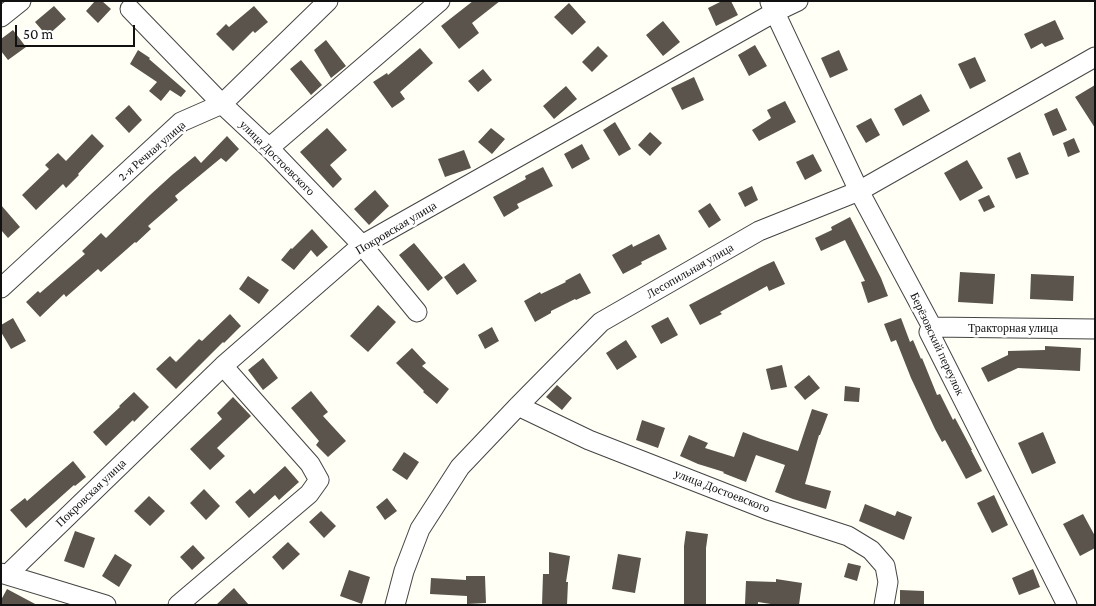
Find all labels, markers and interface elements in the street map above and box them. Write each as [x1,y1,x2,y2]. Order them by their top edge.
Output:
scale bar [18,15,138,47]
text: 50 m [23,26,53,42]
street label: улица Достоевского [236,117,318,199]
street label: 2-я Речная улица [115,118,189,184]
street label: Покровская улица [353,198,439,258]
street label: Лесопильная улица [644,240,736,302]
street label: Берёзовский переулок [907,290,967,398]
street label: Тракторная улица [968,321,1058,335]
street label: Покровская улица [53,456,129,530]
street label: улица Достоевского [672,466,772,516]

